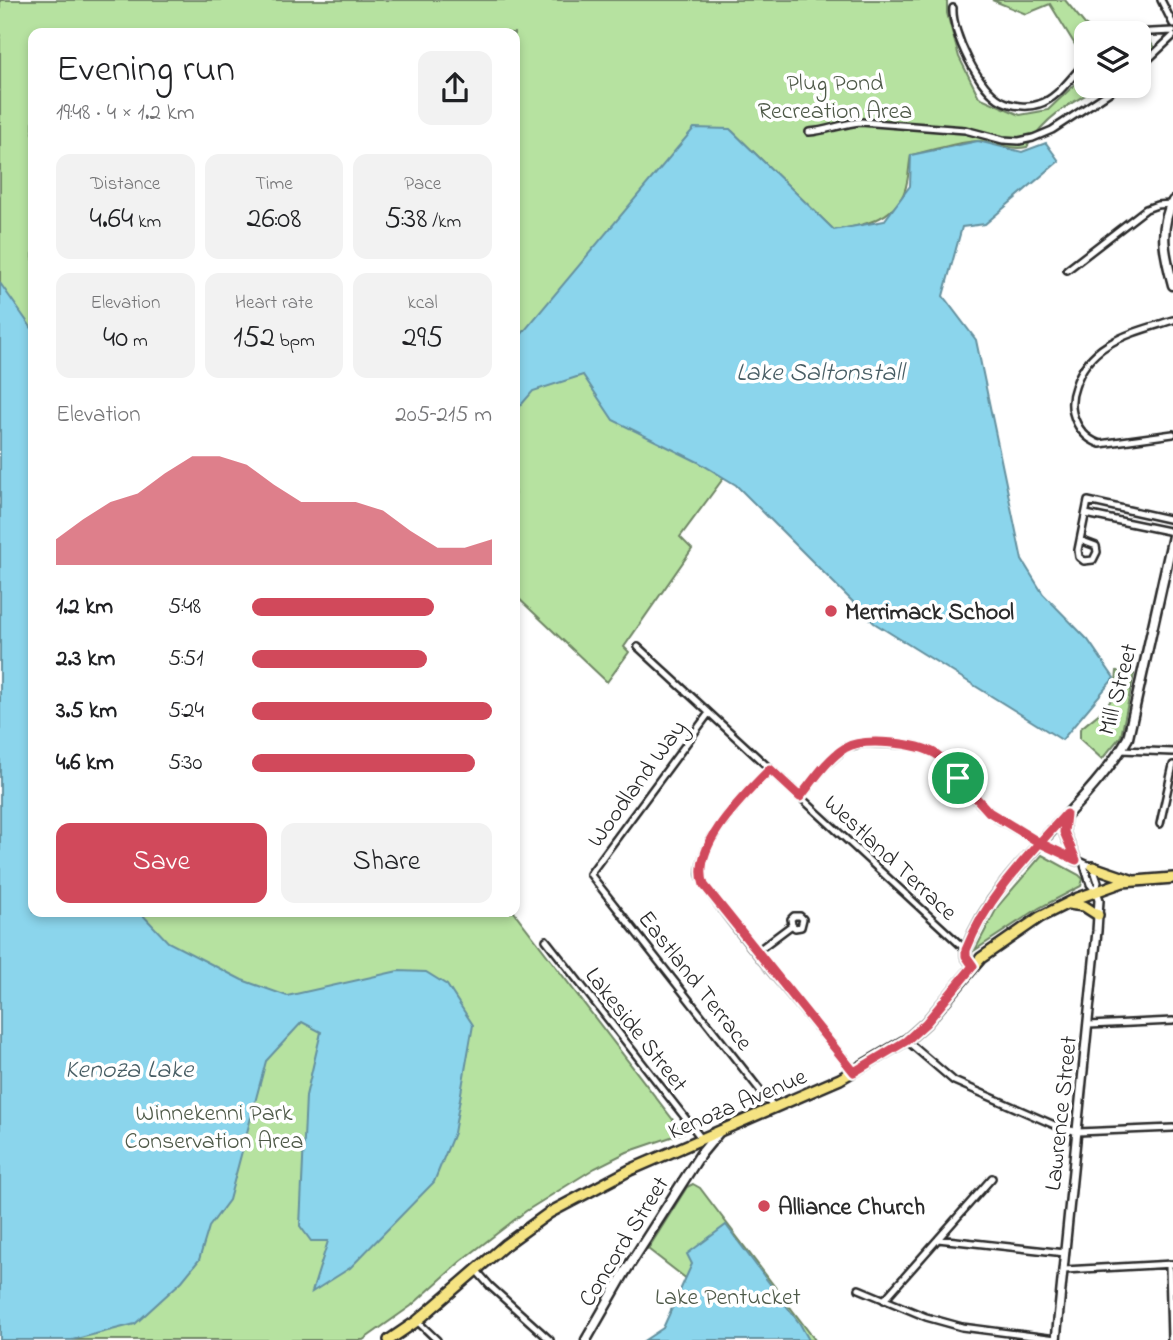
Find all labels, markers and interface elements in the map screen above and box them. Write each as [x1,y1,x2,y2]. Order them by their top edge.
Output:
map controls [1074,21,1151,98]
button: layers [1074,21,1151,98]
text: Evening run [56,43,235,99]
button: share [418,51,492,125]
park label: Plug Pond Recreation Area [758,67,912,130]
text: 19:48 · 4 × 1.2 km [56,97,195,130]
text: Distance [90,171,160,198]
text: Time [255,171,293,198]
text: Pace [404,171,441,198]
text: 4.64 [89,198,133,242]
text: 26:08 [247,198,301,242]
text: 5:38 [384,198,427,242]
text: km [133,209,161,236]
text: /km [427,209,461,236]
text: Elevation [90,290,160,317]
text: Heart rate [235,290,313,317]
text: kcal [408,290,438,317]
text: 40 [103,317,128,361]
text: 152 [233,317,275,361]
text: 295 [402,317,443,361]
text: m [128,328,148,355]
text: bpm [275,328,315,355]
water label: Lake Saltonstall [736,355,907,393]
text: Elevation [56,399,141,432]
text: 205–215 m [395,399,492,432]
text: 1.2 km [56,591,113,624]
text: 5:48 [168,591,201,624]
place label: Merrimack School [845,596,1014,631]
marker: Merrimack School [823,603,839,619]
street label: Mill Street [1090,640,1148,739]
text: 2.3 km [56,643,115,676]
text: 5:51 [168,643,204,676]
text: 3.5 km [56,695,117,728]
text: 5:24 [168,695,204,728]
street label: Woodland Way [580,713,697,856]
text: 4.6 km [56,747,114,780]
text: 5:30 [168,747,203,780]
pin [928,748,988,808]
icon: arrive [939,759,977,797]
street label: Westland Terrace [815,787,964,930]
button: Save [56,823,267,903]
button: Share [281,823,492,903]
street label: Eastland Terrace [628,904,760,1059]
street label: Lakeside Street [575,961,695,1101]
street label: Lawrence Street [1037,1034,1088,1192]
water label: Kenoza Lake [65,1052,195,1090]
street label: Kenoza Avenue [663,1060,813,1150]
park label: Winnekenni Park Conservation Area [125,1097,303,1160]
street label: Concord Street [571,1170,679,1314]
place label: Alliance Church [778,1191,925,1226]
marker: Alliance Church [756,1198,772,1214]
park label: Lake Pentucket [655,1281,801,1316]

